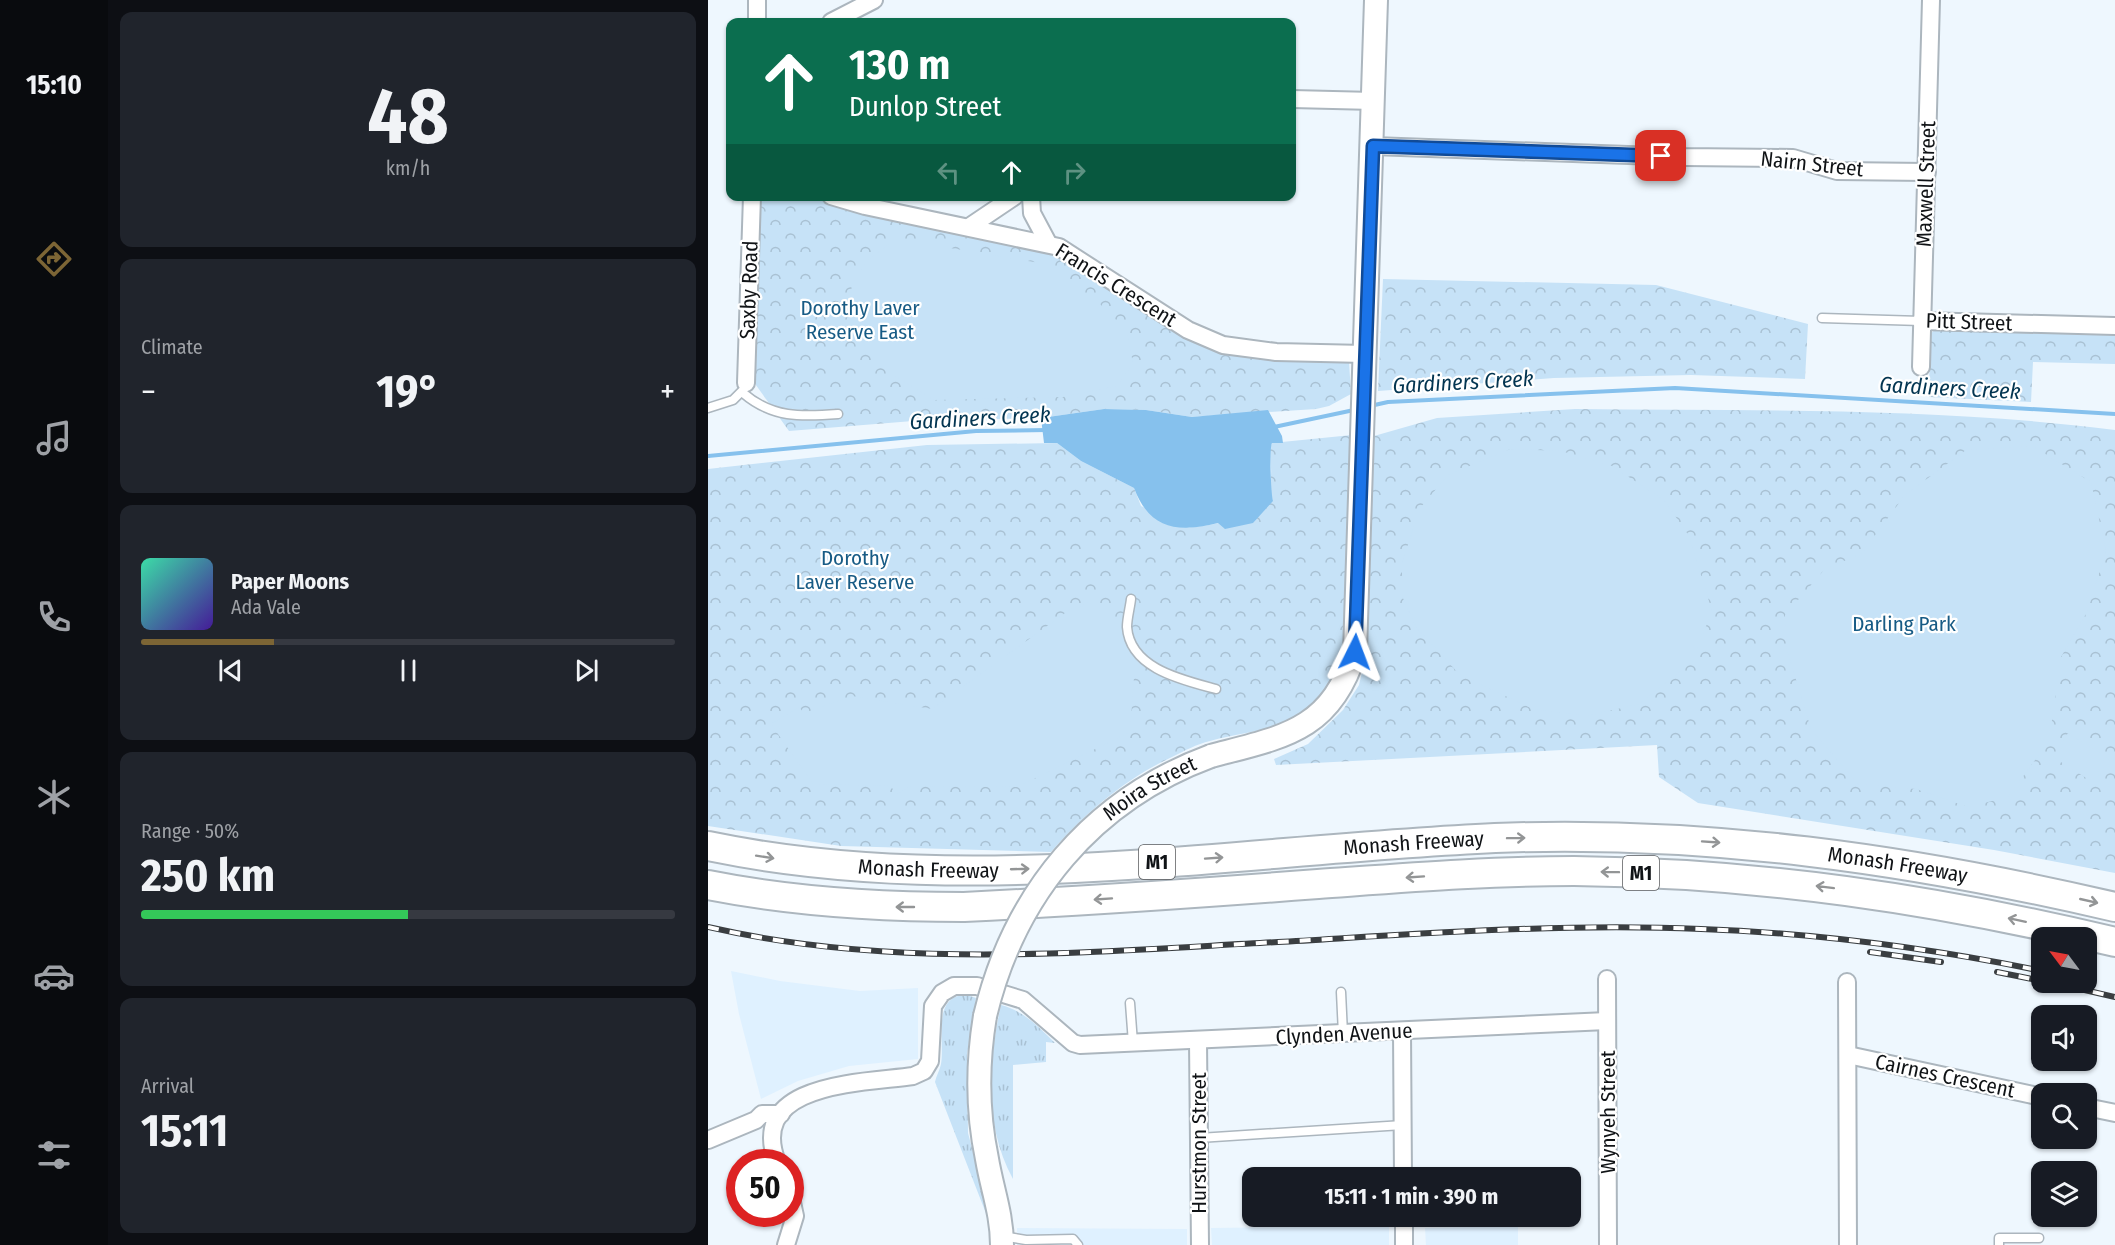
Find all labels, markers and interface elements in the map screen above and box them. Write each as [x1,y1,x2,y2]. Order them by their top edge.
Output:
text: 130 m [849,40,950,90]
icon: ahead [750,42,828,120]
text: 15:10 [26,69,82,101]
text: 48 [367,70,449,164]
text: Dunlop Street [849,91,1001,123]
street label: Maxwell Street [1911,120,1941,248]
pin [1635,130,1686,181]
icon: arrive [1644,139,1677,172]
street label: Nairn Street [1759,146,1865,182]
text: km/h [386,156,430,180]
icon: left [932,156,965,189]
icon: ahead [995,156,1028,189]
icon: right [1058,156,1091,189]
street label: Francis Crescent [1051,237,1182,333]
icon: directions [33,238,75,280]
street label: Saxby Road [734,240,764,340]
park label: Dorothy Laver Reserve East [800,295,920,345]
street label: Pitt Street [1925,307,2013,337]
text: Climate [141,335,203,359]
text: 19° [376,365,440,419]
water label: Gardiners Creek [1392,365,1534,399]
water label: Gardiners Creek [1879,371,2021,405]
text: − [141,372,156,412]
text: + [660,372,675,412]
water label: Gardiners Creek [909,401,1051,435]
icon: music [33,417,75,459]
park label: Dorothy Laver Reserve [796,545,914,595]
text: Paper Moons [231,568,349,595]
text: Ada Vale [231,595,301,619]
icon: phone [33,596,75,638]
park label: Darling Park [1852,611,1956,637]
position arrow [1323,620,1387,684]
icon: previous [214,654,247,687]
icon: pause [392,654,425,687]
icon: next [570,654,603,687]
street label: Moira Street [1097,750,1200,826]
icon: climate [33,776,75,818]
text: Range · 50% [141,819,239,843]
street label: Monash Freeway [1342,826,1485,861]
one-way arrow [1505,832,1525,844]
one-way arrow [1700,836,1720,847]
street label: Monash Freeway [1826,841,1970,889]
road number: M1 [1139,845,1175,879]
text: 250 km [141,849,275,903]
one-way arrow [755,851,775,862]
one-way arrow [1204,852,1224,863]
street label: Monash Freeway [857,854,1000,884]
road number: M1 [1623,856,1659,890]
one-way arrow [1009,863,1029,875]
one-way arrow [1600,866,1620,878]
one-way arrow [1405,872,1425,883]
one-way arrow [1816,881,1835,892]
one-way arrow [1094,894,1114,905]
one-way arrow [2080,896,2099,908]
one-way arrow [896,901,916,913]
one-way arrow [2008,913,2027,925]
north arrow [2031,927,2097,993]
map controls [2031,927,2097,1227]
icon: car [33,955,75,997]
button: sound [2031,1005,2097,1071]
street label: Clynden Avenue [1275,1017,1413,1051]
street label: Cairnes Crescent [1873,1049,2017,1104]
street label: Wynyeh Street [1595,1050,1621,1174]
street label: Hurstmon Street [1186,1072,1212,1214]
text: Arrival [141,1074,194,1098]
button: search [2031,1083,2097,1149]
text: 15:11 [141,1104,228,1158]
icon: filters [33,1134,75,1176]
speed limit sign: 50 [726,1149,804,1227]
button: layers [2031,1161,2097,1227]
text: 15:11 · 1 min · 390 m [1325,1183,1498,1210]

